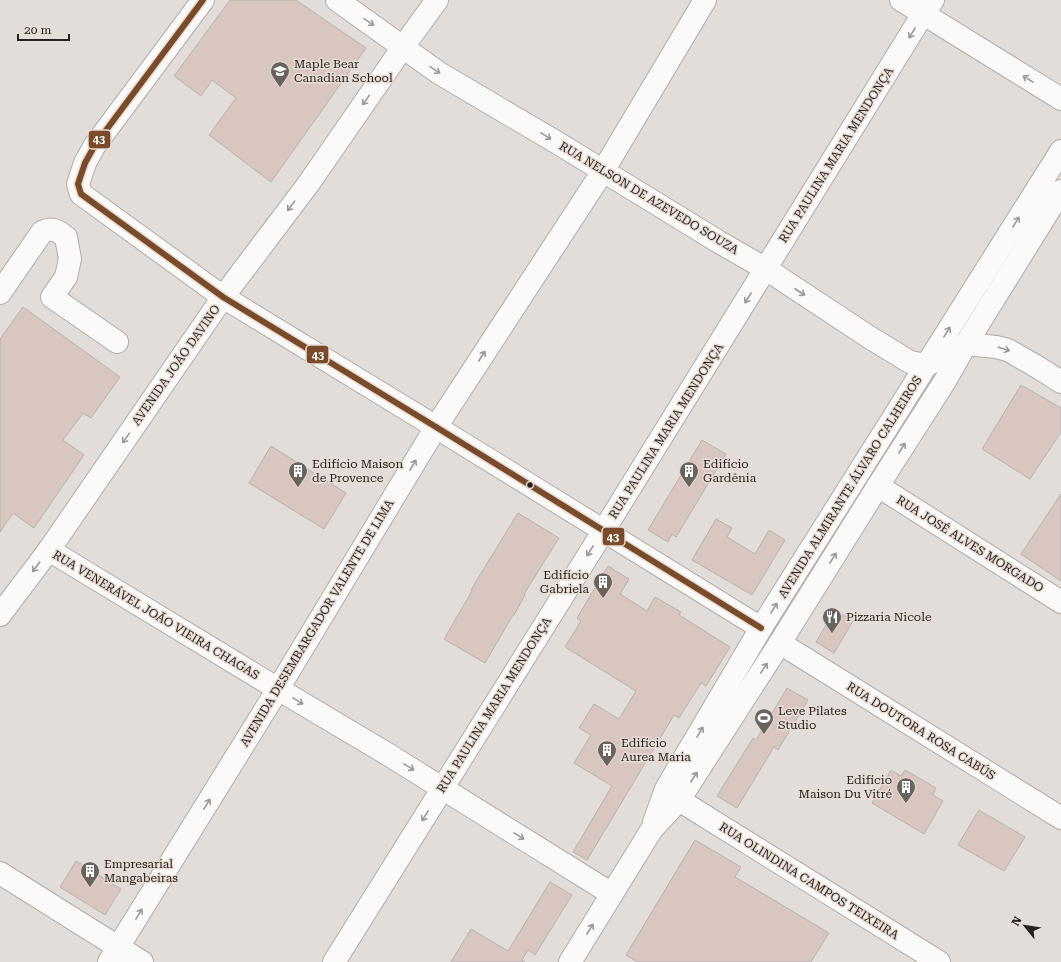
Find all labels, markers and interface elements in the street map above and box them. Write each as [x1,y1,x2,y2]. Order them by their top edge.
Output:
scale bar [18,16,69,42]
one-way arrow [363,18,374,26]
text: 20 m [24,23,51,37]
one-way arrow [907,27,915,39]
place label: Maple Bear Canadian School [294,57,393,85]
school or university icon: Maple Bear Canadian School [269,60,291,88]
street label: RUA PAULINA MARIA MENDONÇA [776,64,896,245]
one-way arrow [429,65,440,74]
one-way arrow [1022,74,1034,82]
one-way arrow [362,94,370,105]
line badge: 43 [88,130,111,149]
one-way arrow [540,132,551,140]
text: 43 [93,133,105,146]
street label: RUA NELSON DE AZEVEDO SOUZA [557,139,742,258]
one-way arrow [287,201,295,212]
one-way arrow [1013,216,1021,228]
one-way arrow [795,288,806,296]
one-way arrow [743,292,751,304]
street label: AVENIDA JOÃO DAVINO [129,302,223,428]
one-way arrow [944,326,952,338]
street label: RUA PAULINA MARIA MENDONÇA [606,340,726,521]
line badge: 43 [306,345,329,364]
one-way arrow [998,346,1010,354]
text: 43 [312,349,324,362]
one-way arrow [479,350,487,362]
street label: AVENIDA ALMIRANTE ÁLVARO CALHEIROS [775,373,925,601]
one-way arrow [122,432,130,443]
one-way arrow [899,442,907,454]
place label: Edifício Maison de Provence [312,457,403,485]
place label: Edifício Gardênia [703,457,757,485]
one-way arrow [409,459,417,471]
building icon: Edifício Maison de Provence [287,460,309,488]
building icon: Edifício Gardênia [678,460,700,488]
unlabelled marker [525,480,535,490]
street label: RUA JOSÉ ALVES MORGADO [894,493,1046,595]
street label: AVENIDA DESEMBARGADOR VALENTE DE LIMA [237,496,397,749]
line badge: 43 [602,527,625,546]
text: 43 [607,531,619,544]
one-way arrow [586,545,594,557]
street label: RUA VENERÁVEL JOÃO VIEIRA CHAGAS [50,548,262,682]
one-way arrow [830,552,838,564]
one-way arrow [32,562,40,573]
place label: Edifício Gabriela [540,568,589,596]
building icon: Edifício Gabriela [592,571,614,599]
one-way arrow [770,603,778,614]
restaurant icon: Pizzaria Nicole [821,606,843,634]
place label: Pizzaria Nicole [846,610,932,624]
street label: RUA PAULINA MARIA MENDONÇA [434,614,554,795]
one-way arrow [761,662,769,674]
street label: RUA DOUTORA ROSA CABÚS [844,679,998,783]
one-way arrow [292,697,304,705]
place label: Leve Pilates Studio [778,704,847,732]
sports icon: Leve Pilates Studio [753,707,775,735]
one-way arrow [696,726,704,738]
place label: Edifício Aurea Maria [621,736,691,764]
building icon: Edifício Aurea Maria [596,739,618,767]
one-way arrow [403,764,415,772]
one-way arrow [690,772,698,783]
place label: Edifício Maison Du Vitré [799,773,892,801]
building icon: Edifício Maison Du Vitré [895,776,917,804]
one-way arrow [203,799,211,810]
one-way arrow [421,810,429,821]
street label: RUA OLINDINA CAMPOS TEIXEIRA [717,820,902,943]
one-way arrow [514,832,525,840]
place label: Empresarial Mangabeiras [104,857,178,885]
building icon: Empresarial Mangabeiras [79,860,101,888]
north arrow [1005,906,1045,946]
one-way arrow [135,908,143,920]
text: N [1009,914,1025,928]
one-way arrow [587,923,595,935]

